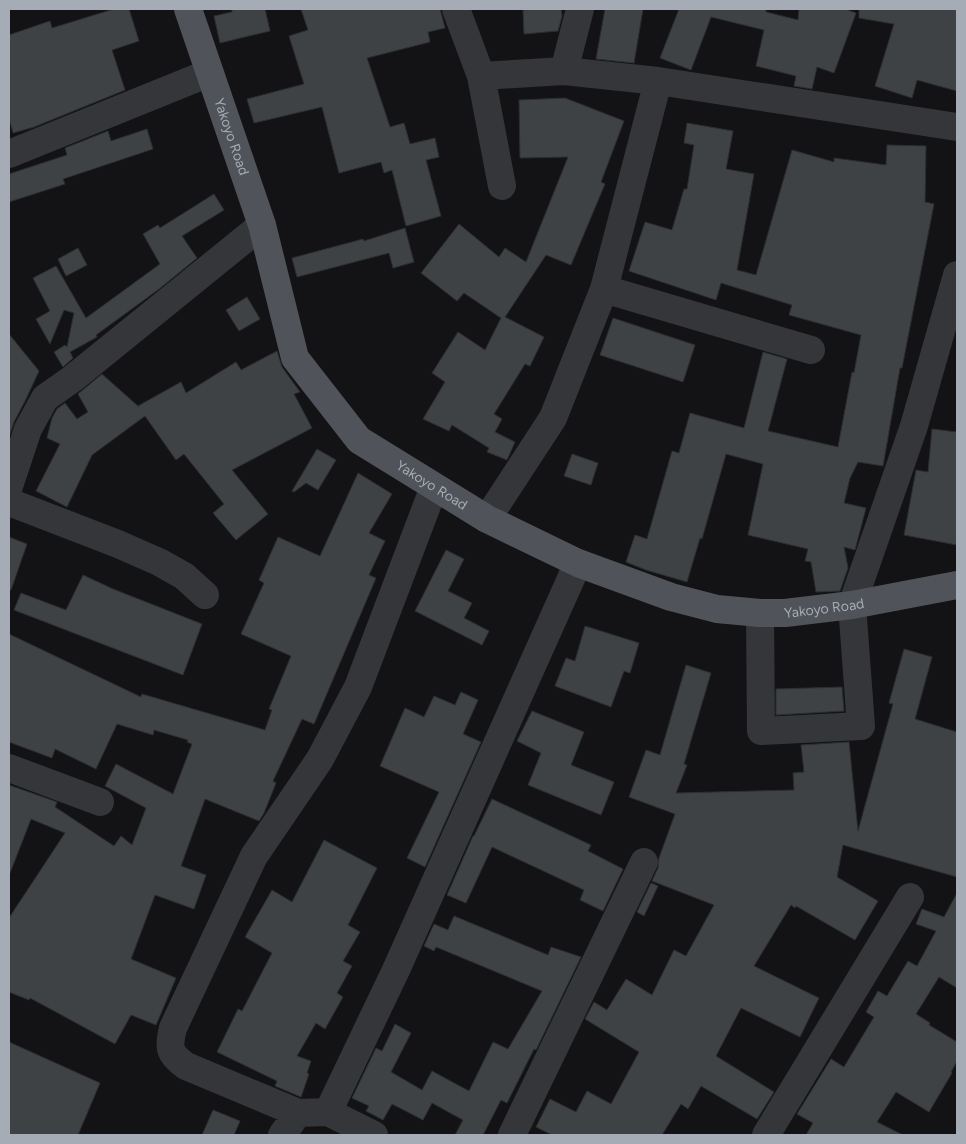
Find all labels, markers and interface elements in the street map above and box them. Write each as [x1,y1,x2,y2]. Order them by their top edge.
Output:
street label: Yakoyo Road [210,96,252,178]
street label: Yakoyo Road [393,457,470,514]
street label: Yakoyo Road [783,595,866,622]

